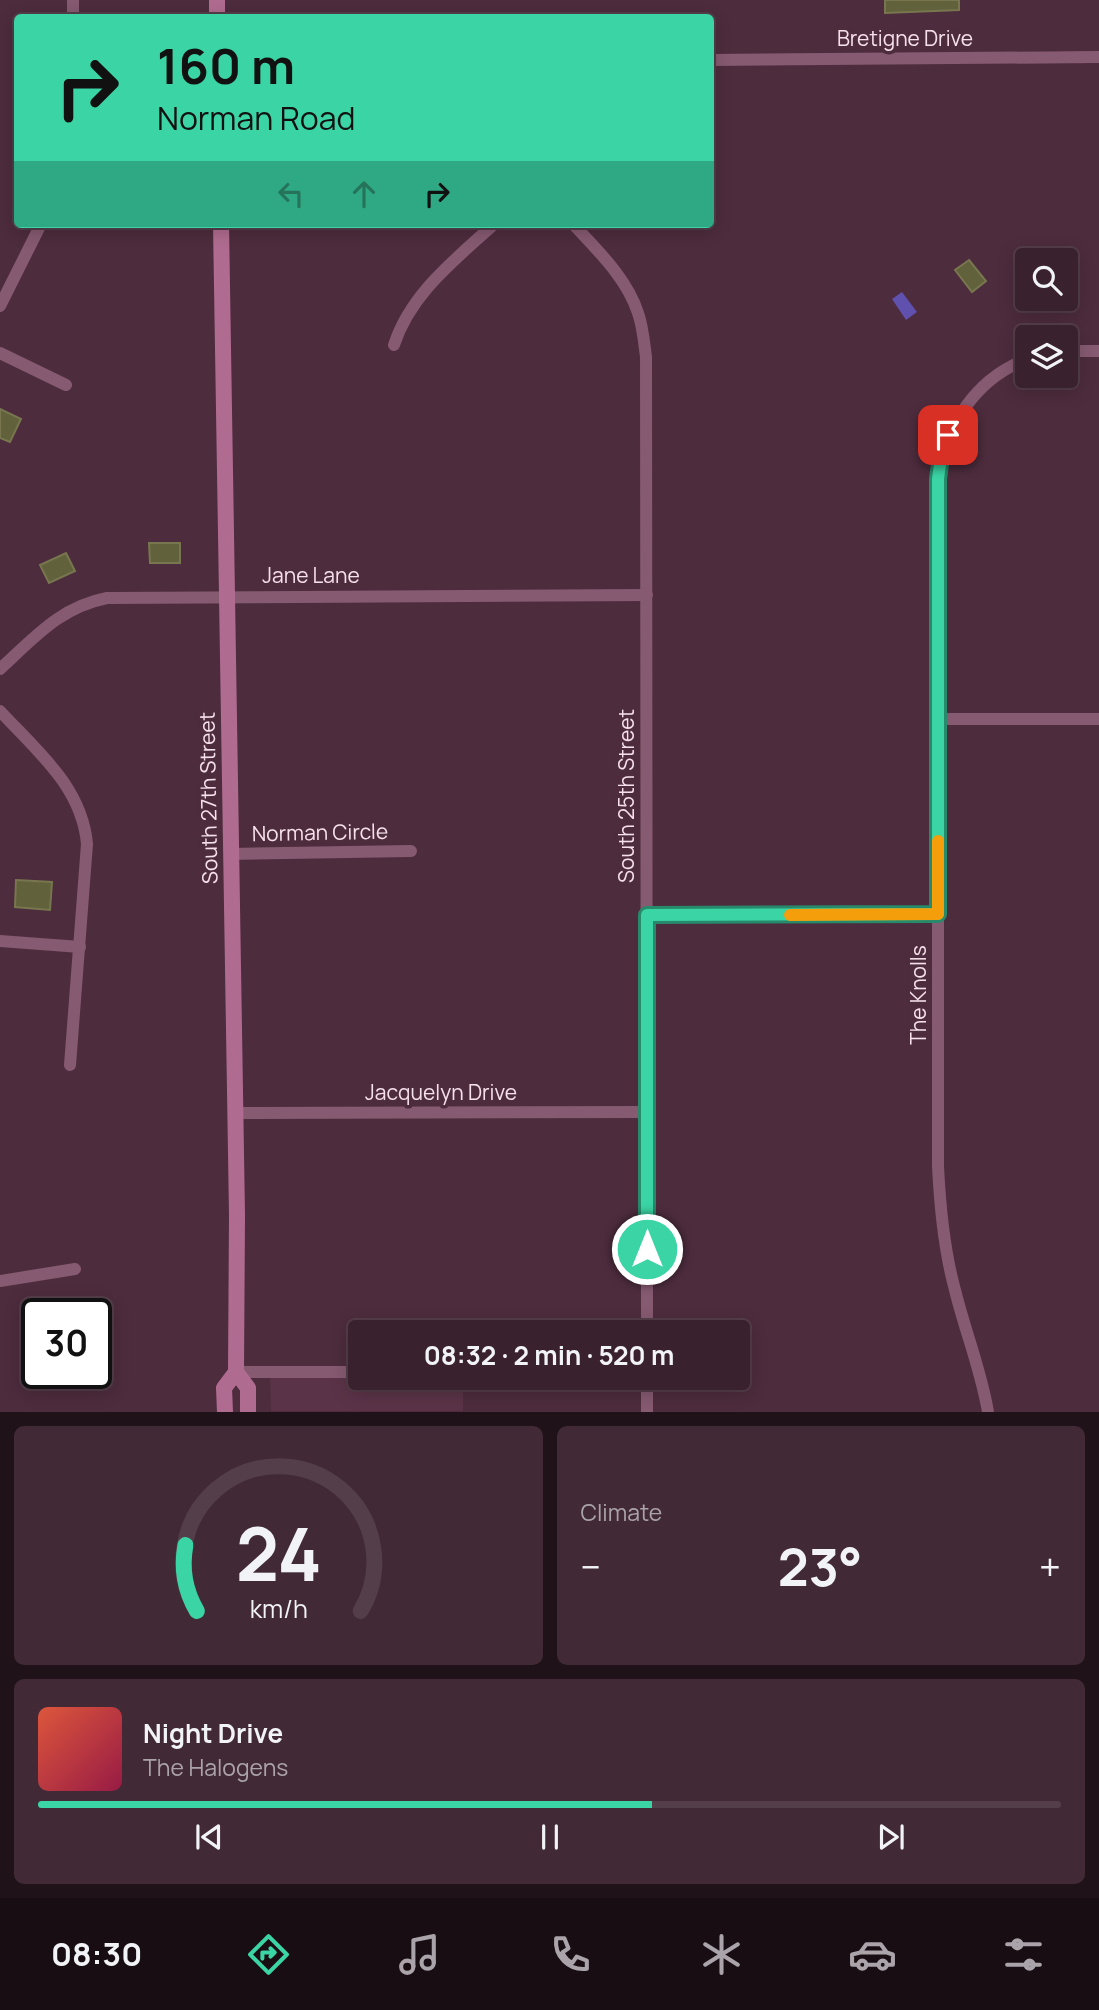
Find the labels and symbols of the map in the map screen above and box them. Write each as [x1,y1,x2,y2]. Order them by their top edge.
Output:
street label: Bretigne Drive [837,24,973,52]
pin [918,405,978,465]
street label: Jane Lane [262,561,360,589]
street label: South 25th Street [612,709,640,883]
street label: South 27th Street [192,712,224,884]
street label: Norman Circle [252,817,388,847]
street label: The Knolls [904,945,932,1045]
street label: Jacquelyn Drive [365,1078,517,1106]
position arrow [610,1212,684,1286]
speed limit sign: 30 [21,1298,112,1389]

